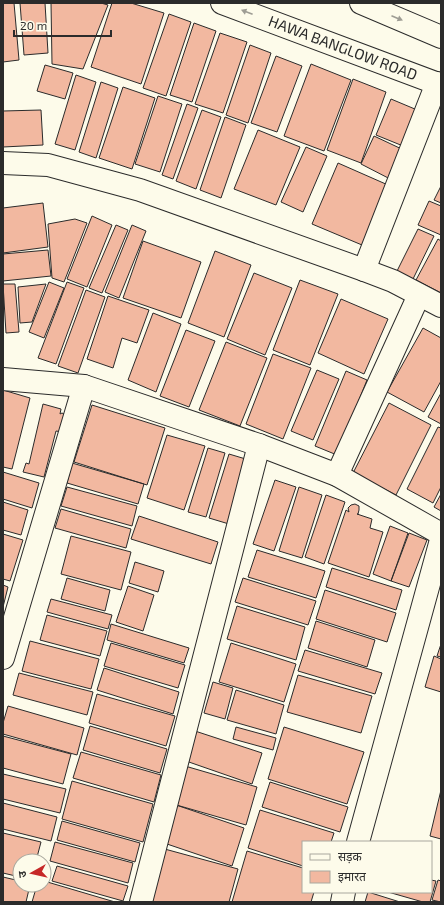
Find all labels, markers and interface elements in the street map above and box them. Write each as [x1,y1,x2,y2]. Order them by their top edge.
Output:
one-way arrow [241,9,253,15]
street label: HAWA BANGLOW ROAD [266,11,420,83]
scale bar [14,12,111,38]
one-way arrow [392,15,403,21]
text: 20 m [20,18,47,32]
legend [302,841,432,893]
text: सड़क [338,849,363,864]
north arrow [12,853,52,893]
text: इमारत [338,869,367,884]
text: उ [15,870,28,879]

